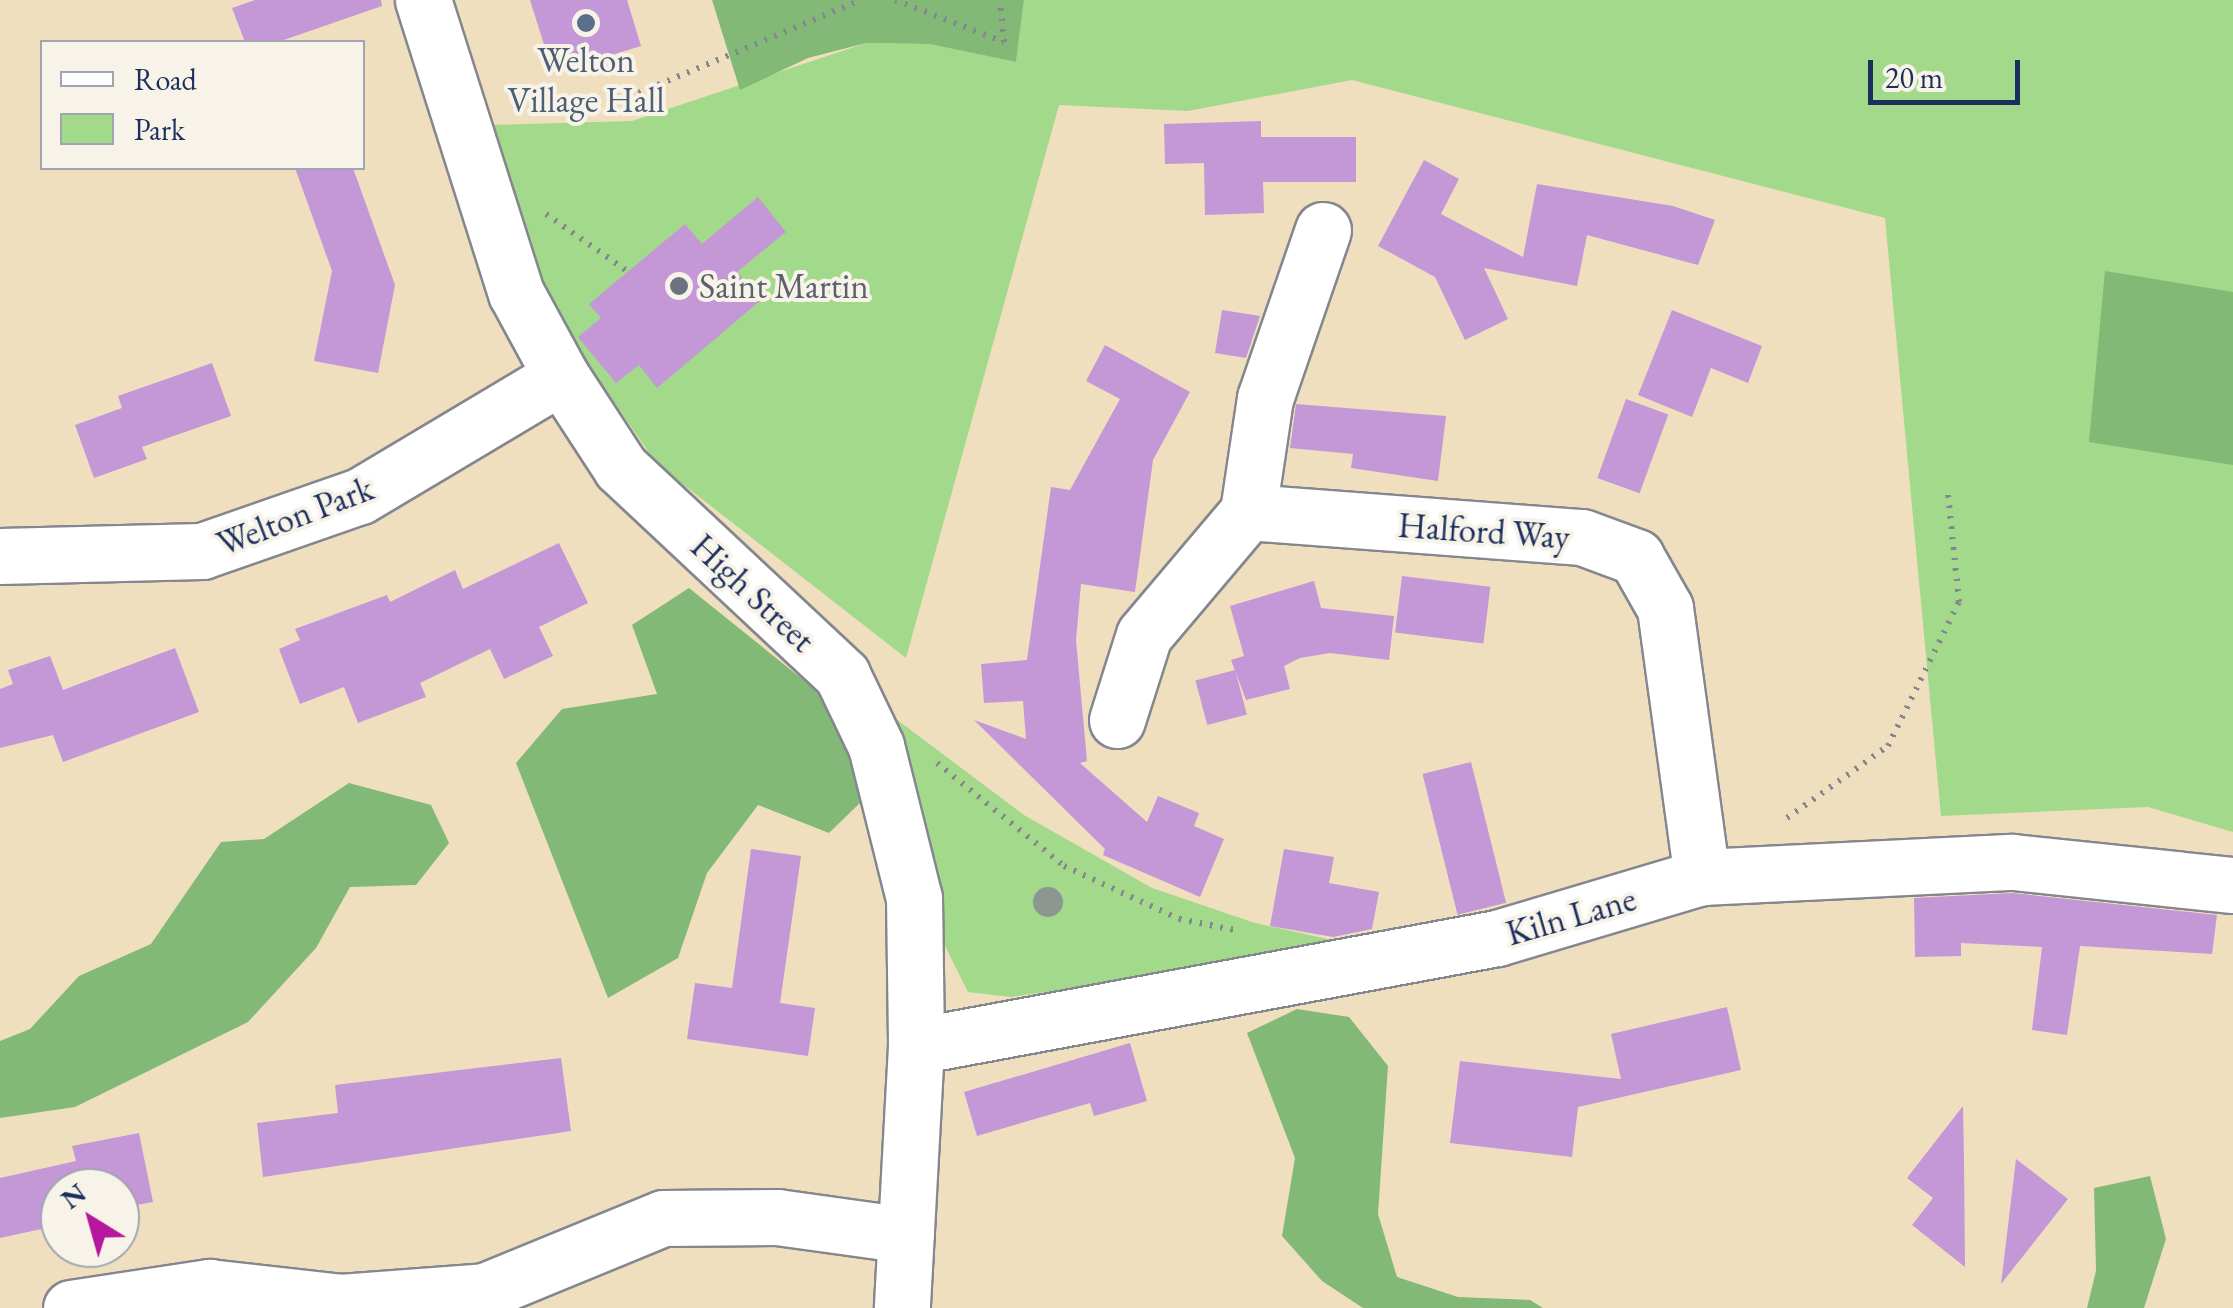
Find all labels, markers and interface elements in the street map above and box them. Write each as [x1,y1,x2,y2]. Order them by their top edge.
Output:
marker: Welton Village Hall [575,12,597,34]
place label: Welton Village Hall [507,39,665,121]
legend [40,40,365,170]
scale bar [1873,40,2026,102]
text: 20 m [1885,58,1943,97]
text: Road [134,60,197,99]
text: Park [134,110,185,149]
place label: Saint Martin [699,265,869,307]
marker: Saint Martin [668,275,690,297]
street label: Welton Park [211,467,379,565]
street label: Halford Way [1397,504,1571,558]
street label: High Street [682,525,824,661]
street label: Kiln Lane [1501,878,1641,954]
north arrow [40,1168,140,1268]
text: N [53,1174,93,1217]

